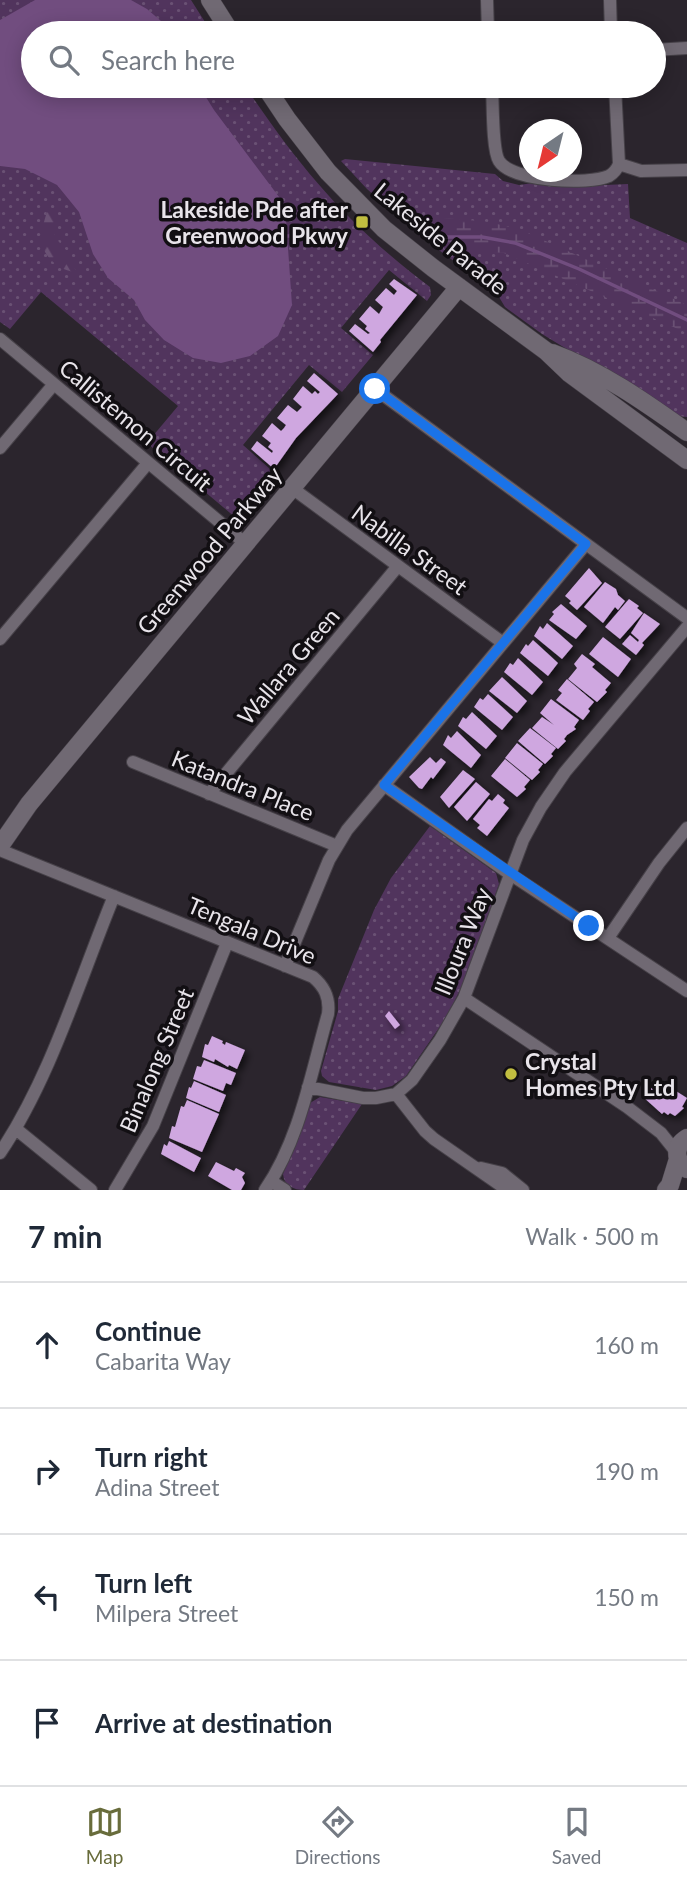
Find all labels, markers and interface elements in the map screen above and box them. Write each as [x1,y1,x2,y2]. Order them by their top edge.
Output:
search box [21,21,666,98]
icon: search [45,41,83,79]
text: Search here [101,44,235,76]
north arrow [519,119,582,182]
street label: Lakeside Parade [369,176,513,300]
place label: Lakeside Pde after Greenwood Pkwy [160,195,349,249]
marker: Lakeside Pde after Greenwood Pkwy [354,214,370,230]
street label: Callistemon Circuit [54,353,219,497]
route start [359,373,390,404]
street label: Greenwood Parkway [131,460,287,640]
street label: Nabilla Street [347,498,474,601]
street label: Wallara Green [231,602,345,730]
street label: Katandra Place [168,744,318,826]
street label: Illoura Way [428,883,496,999]
street label: Tengala Drive [184,890,320,970]
route end [573,910,604,941]
street label: Binalong Street [113,983,199,1136]
place label: Crystal Homes Pty Ltd [525,1047,675,1101]
marker: Crystal Homes Pty Ltd [503,1066,519,1082]
text: 7 min [28,1218,102,1254]
text: Walk · 500 m [525,1222,659,1250]
text: Continue [95,1315,201,1347]
icon: ahead [28,1326,66,1364]
text: 160 m [594,1331,659,1359]
text: Cabarita Way [95,1347,231,1375]
text: Turn right [95,1441,208,1473]
icon: right [28,1452,66,1490]
text: 190 m [594,1457,659,1485]
text: Adina Street [95,1473,219,1501]
text: Turn left [95,1567,192,1599]
icon: left [28,1578,66,1616]
text: 150 m [594,1583,659,1611]
text: Milpera Street [95,1599,238,1627]
icon: arrive [28,1704,66,1742]
text: Arrive at destination [95,1707,332,1739]
tab: Map [86,1803,124,1868]
tab: Directions [295,1803,381,1868]
tab: Saved [552,1803,601,1868]

